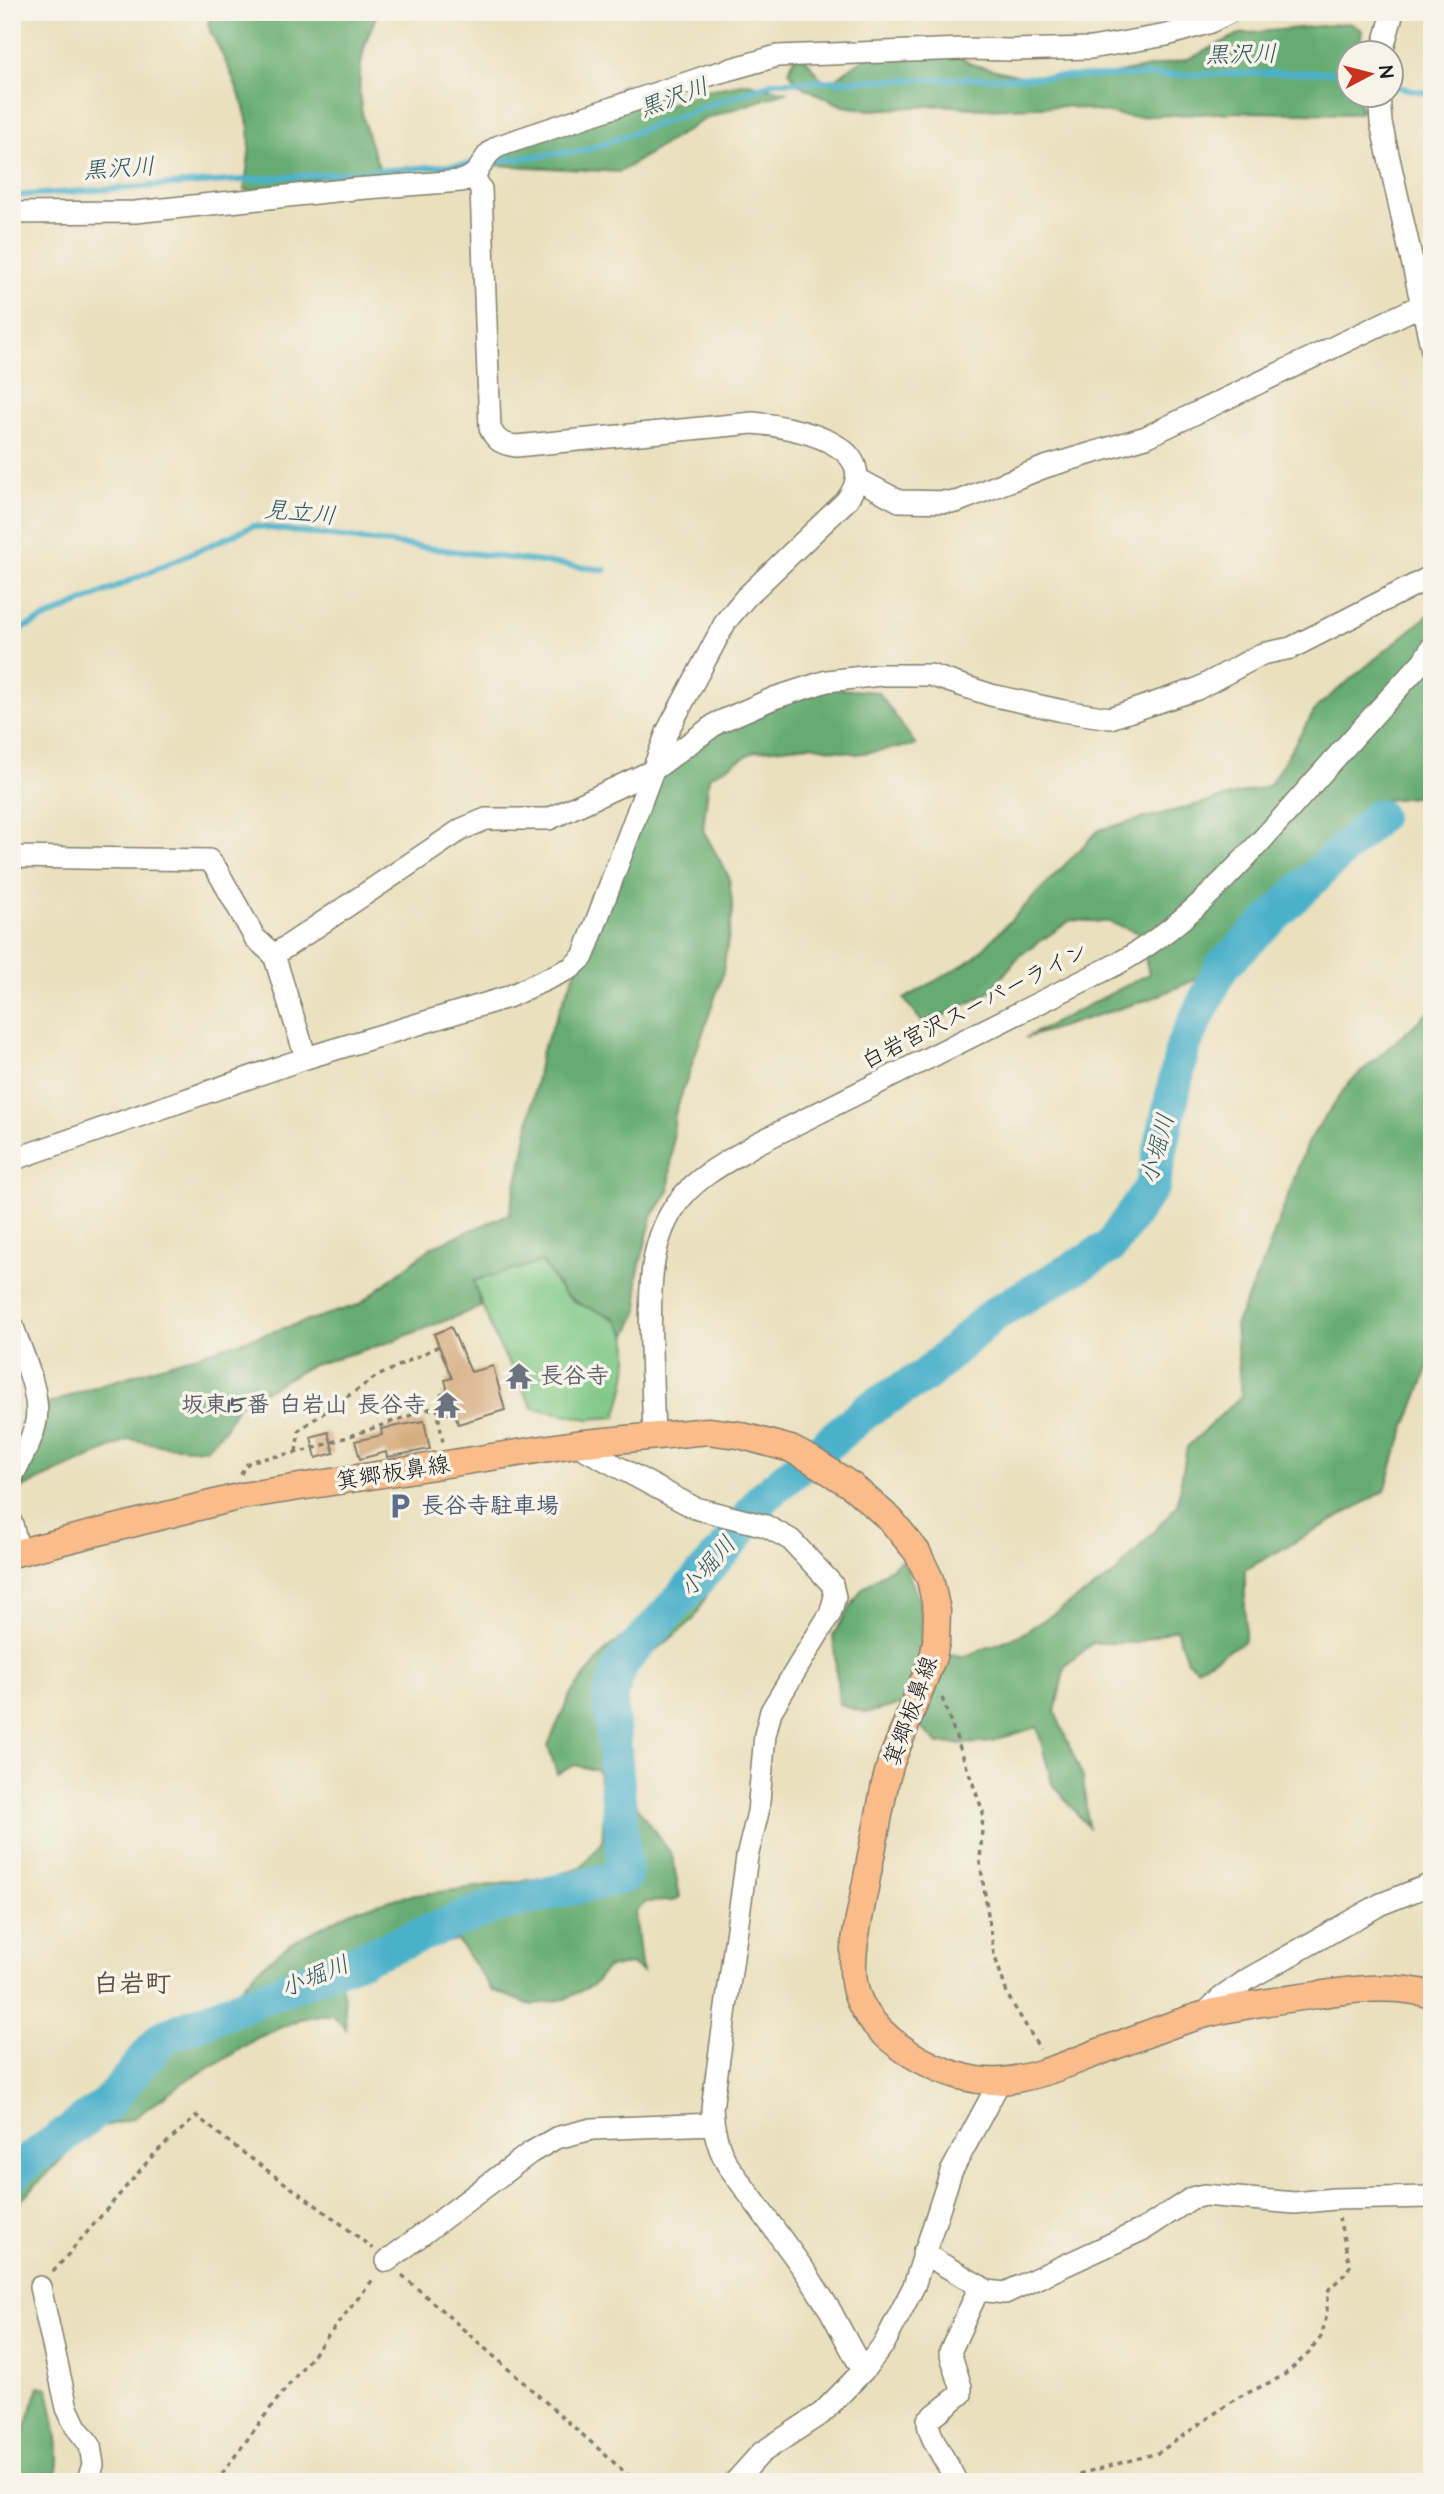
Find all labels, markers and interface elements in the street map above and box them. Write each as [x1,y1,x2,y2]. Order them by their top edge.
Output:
water label: 黒沢川 [1205,37,1277,73]
north arrow [1336,38,1406,108]
text: N [1371,65,1400,80]
water label: 黒沢川 [634,70,714,126]
water label: 黒沢川 [82,150,156,188]
water label: 見立川 [262,492,338,534]
street label: 白岩宮沢スーパーライン [856,935,1094,1077]
water label: 小堀川 [1132,1110,1184,1188]
place label: 長谷寺 [540,1360,609,1392]
temple icon: 長谷寺 [504,1361,534,1391]
place label: 坂東15番 白岩山 長谷寺 [181,1389,426,1421]
temple icon: 坂東15番 白岩山 長谷寺 [432,1390,462,1420]
street label: 箕郷板鼻線 [334,1448,452,1498]
place label: 長谷寺駐車場 [421,1490,559,1522]
parking icon: 長谷寺駐車場 [385,1491,415,1521]
water label: 小堀川 [672,1529,744,1605]
street label: 箕郷板鼻線 [876,1651,946,1771]
water label: 小堀川 [275,1948,355,2006]
district label: 白岩町 [93,1966,171,2002]

